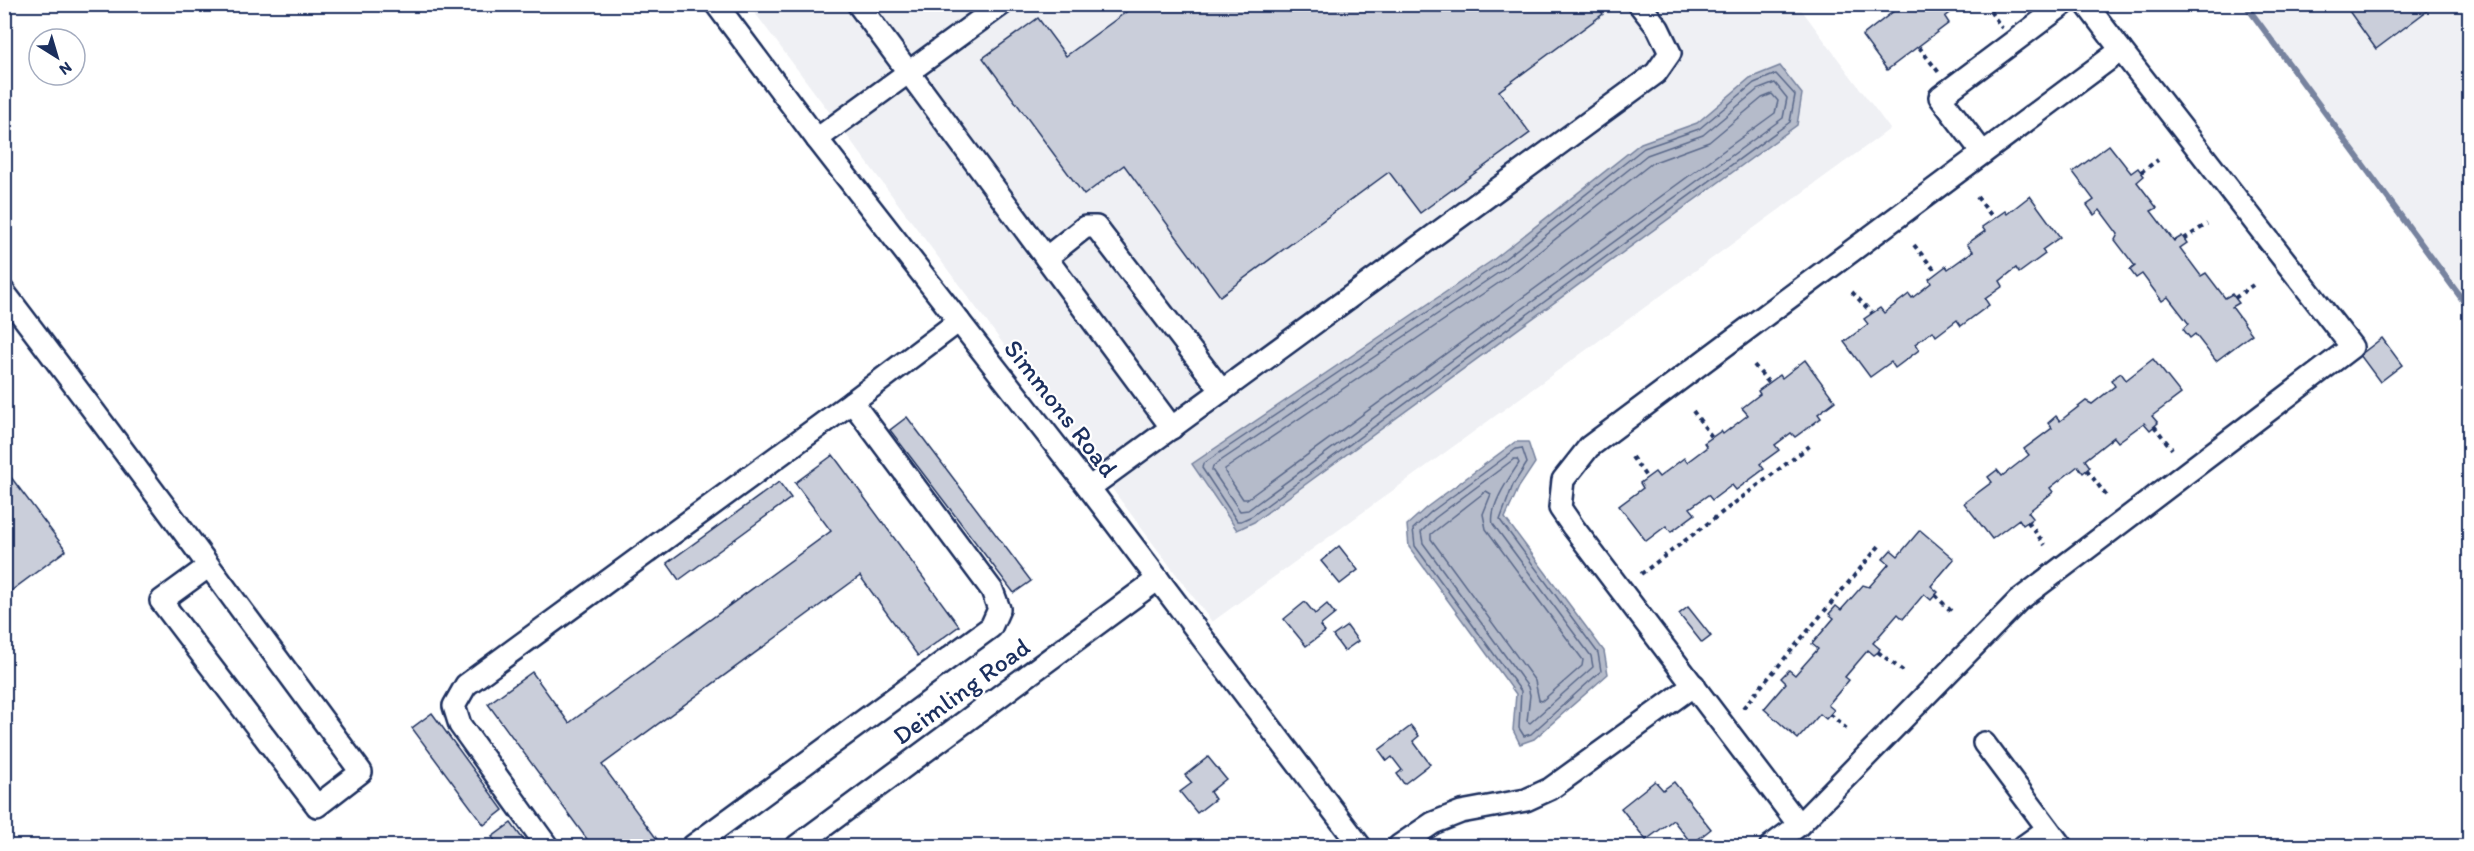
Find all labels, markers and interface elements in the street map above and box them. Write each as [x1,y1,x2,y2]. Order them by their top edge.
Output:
north arrow [27,27,87,87]
text: N [56,58,76,79]
street label: Simmons Road [997,333,1125,483]
street label: Deimling Road [886,631,1036,751]

